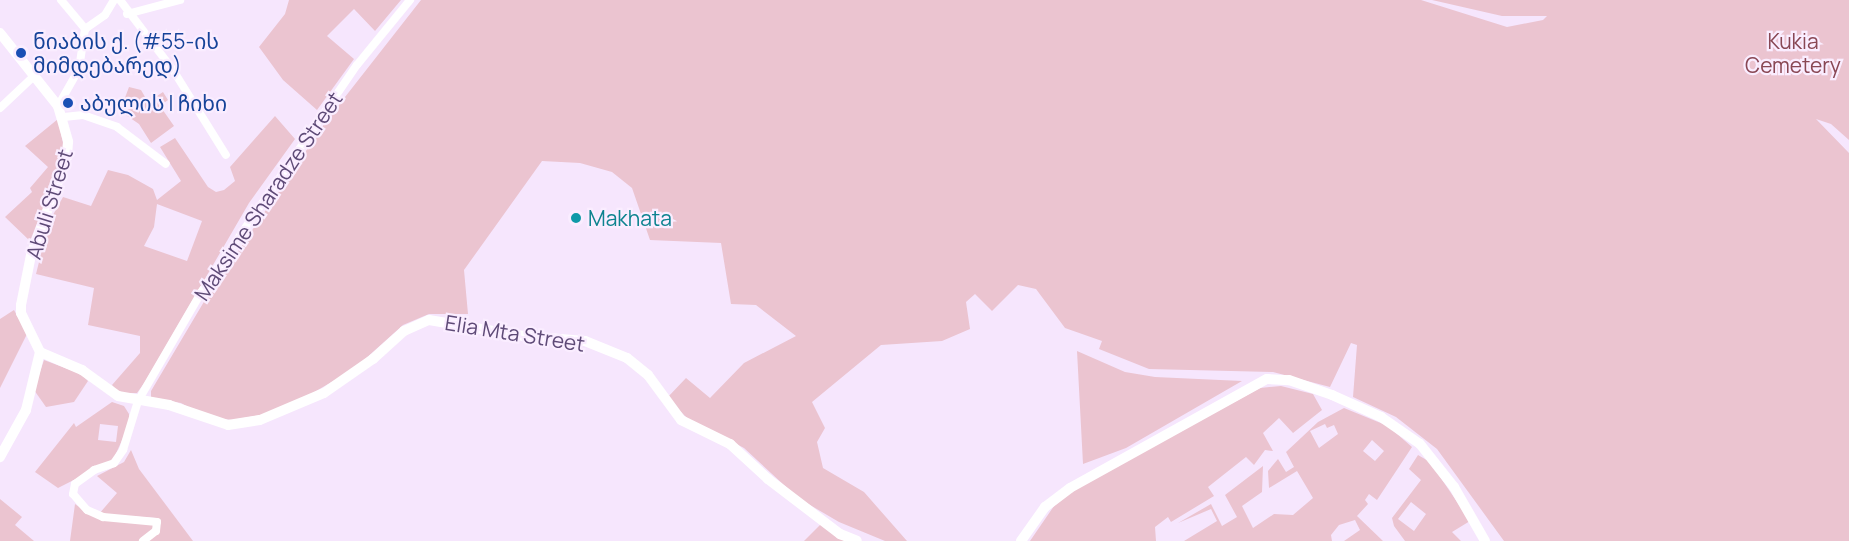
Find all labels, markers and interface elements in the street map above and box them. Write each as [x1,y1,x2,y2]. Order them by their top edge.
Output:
place label: ნიაბის ქ. (#55-ის მიმდებარედ) [33,28,219,78]
park label: Kukia Cemetery [1745,28,1841,78]
marker: ნიაბის ქ. (#55-ის მიმდებარედ) [14,46,28,60]
street label: Maksime Sharadze Street [189,87,347,305]
place label: აბულის I ჩიხი [80,90,227,116]
marker: აბულის I ჩიხი [61,96,75,110]
street label: Abuli Street [20,146,78,262]
place label: Makhata [588,205,672,231]
marker: Makhata [569,211,583,225]
street label: Elia Mta Street [443,310,587,356]

